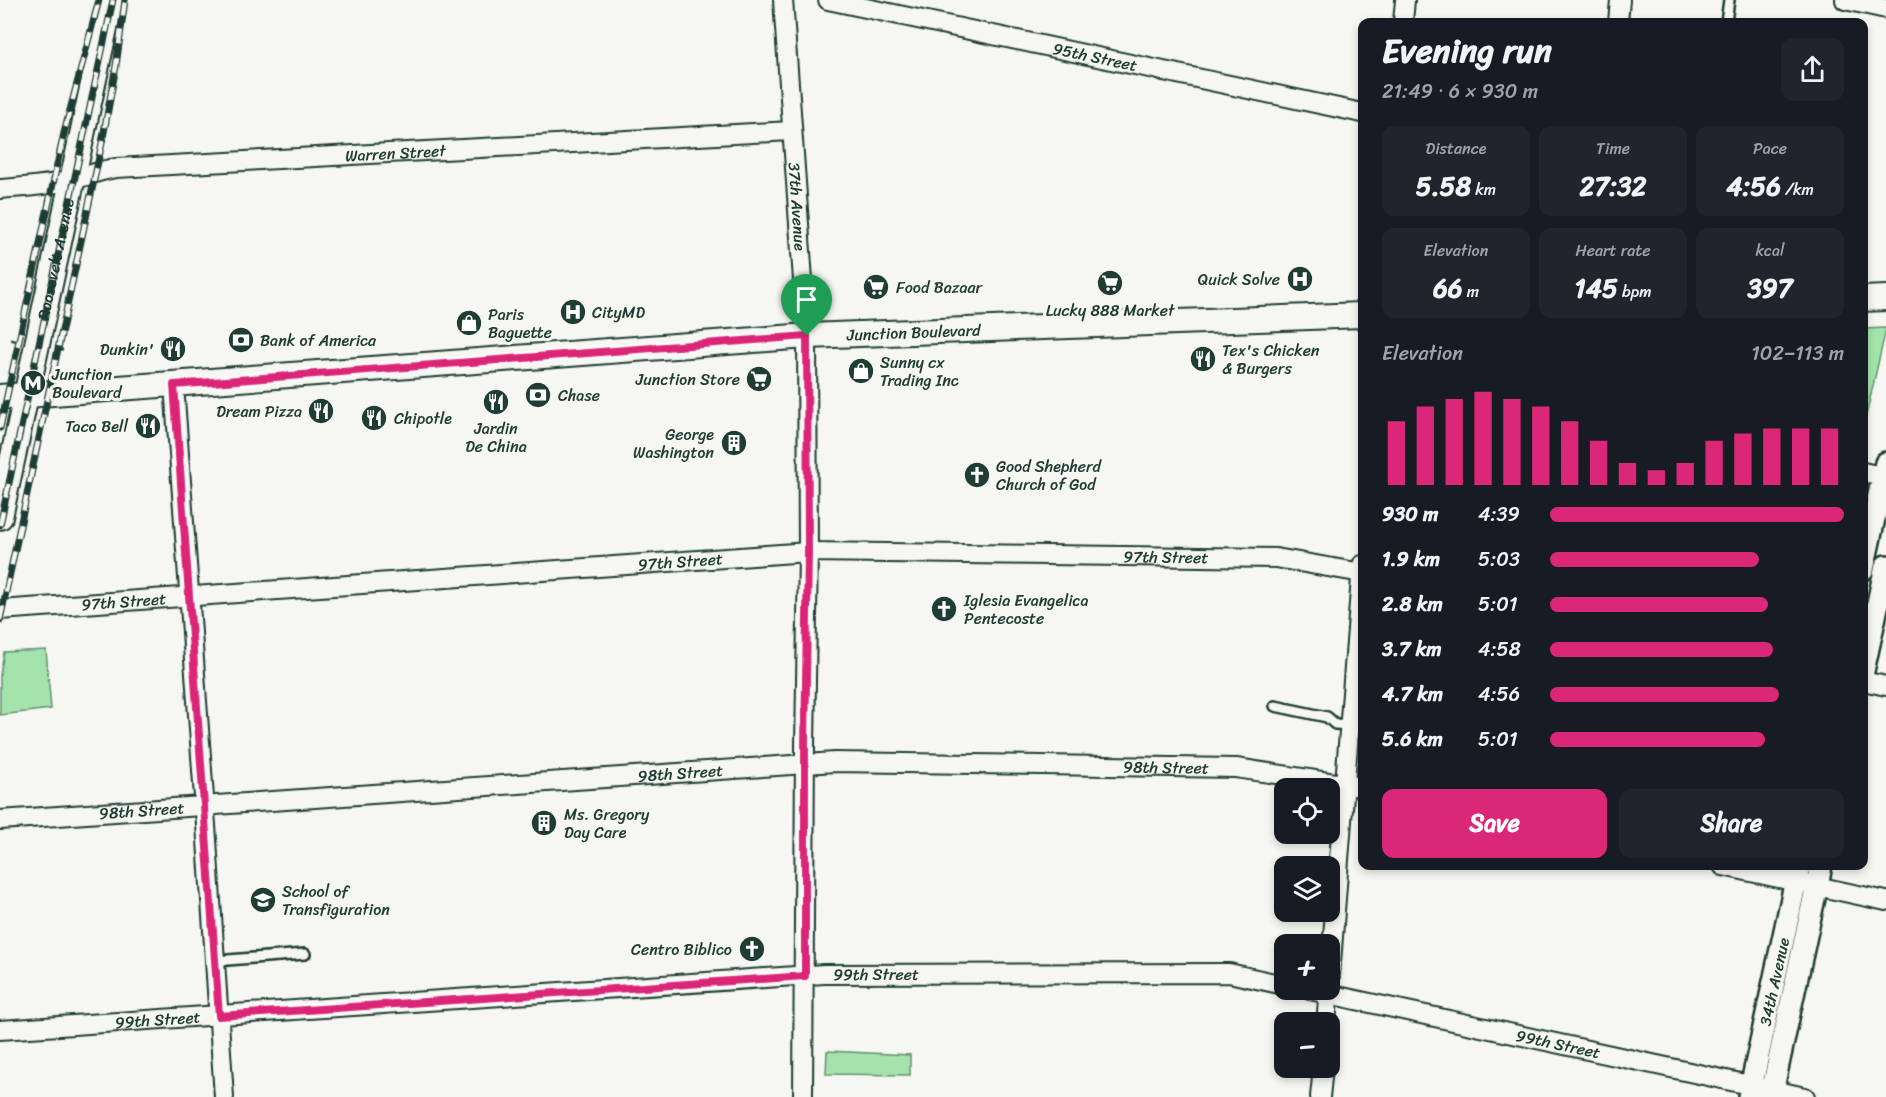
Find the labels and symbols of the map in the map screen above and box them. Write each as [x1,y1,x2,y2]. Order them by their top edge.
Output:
street label: 95th Street [1050,34,1140,80]
street label: Warren Street [344,136,447,170]
street label: 37th Avenue [780,161,815,252]
street label: Roosevelt Avenue [29,195,83,323]
hospital icon: Quick Solve [1285,264,1315,294]
place label: Quick Solve [1198,265,1280,294]
supermarket icon: Lucky 888 Market [1095,268,1125,298]
supermarket icon: Food Bazaar [861,272,891,302]
place label: Food Bazaar [896,273,984,302]
pin [781,274,832,336]
place label: Lucky 888 Market [1046,296,1175,325]
hospital icon: CityMD [558,297,588,327]
place label: CityMD [592,298,645,327]
place label: Paris Baguette [488,300,552,347]
shop icon: Paris Baguette [454,308,484,338]
street label: Junction Boulevard [845,315,983,350]
bank icon: Bank of America [226,325,256,355]
place label: Bank of America [260,326,377,355]
restaurant icon: Dunkin' [158,334,188,364]
place label: Dunkin' [100,335,154,364]
place label: Tex's Chicken & Burgers [1222,336,1320,383]
restaurant icon: Tex's Chicken & Burgers [1188,344,1218,374]
place label: Sunny cx Trading Inc [880,348,959,395]
shop icon: Sunny cx Trading Inc [846,356,876,386]
place label: Junction Boulevard [51,360,123,407]
supermarket icon: Junction Store [744,364,774,394]
place label: Junction Store [635,365,740,394]
metro station icon: Junction Boulevard [18,368,48,398]
bank icon: Chase [523,380,553,410]
place label: Chase [558,381,600,410]
restaurant icon: Jardin De China [481,387,511,417]
restaurant icon: Dream Pizza [306,396,336,426]
place label: Dream Pizza [216,397,302,426]
restaurant icon: Chipotle [359,403,389,433]
place label: Chipotle [394,404,452,433]
restaurant icon: Taco Bell [133,411,163,441]
place label: Taco Bell [65,412,128,441]
place label: Jardin De China [465,414,527,461]
place label: George Washington [633,420,714,467]
building icon: George Washington [719,428,749,458]
place label: Good Shepherd Church of God [996,452,1103,499]
church icon: Good Shepherd Church of God [962,460,992,490]
street label: 97th Street [1123,542,1209,572]
street label: 97th Street [637,544,724,579]
street label: 97th Street [80,584,167,619]
place label: Iglesia Evangelica Pentecoste [963,586,1089,633]
church icon: Iglesia Evangelica Pentecoste [929,594,959,624]
street label: 98th Street [1123,752,1209,783]
street label: 98th Street [637,756,724,791]
street label: 98th Street [98,793,185,828]
place label: Ms. Gregory Day Care [564,800,650,847]
building icon: Ms. Gregory Day Care [529,808,559,838]
place label: School of Transfiguration [282,877,390,924]
school or university icon: School of Transfiguration [248,885,278,915]
church icon: Centro Biblico [737,934,767,964]
place label: Centro Biblico [631,935,732,964]
street label: 34th Avenue [1751,935,1798,1029]
street label: 99th Street [833,960,919,989]
street label: 99th Street [114,1002,201,1037]
street label: 99th Street [1513,1021,1603,1067]

